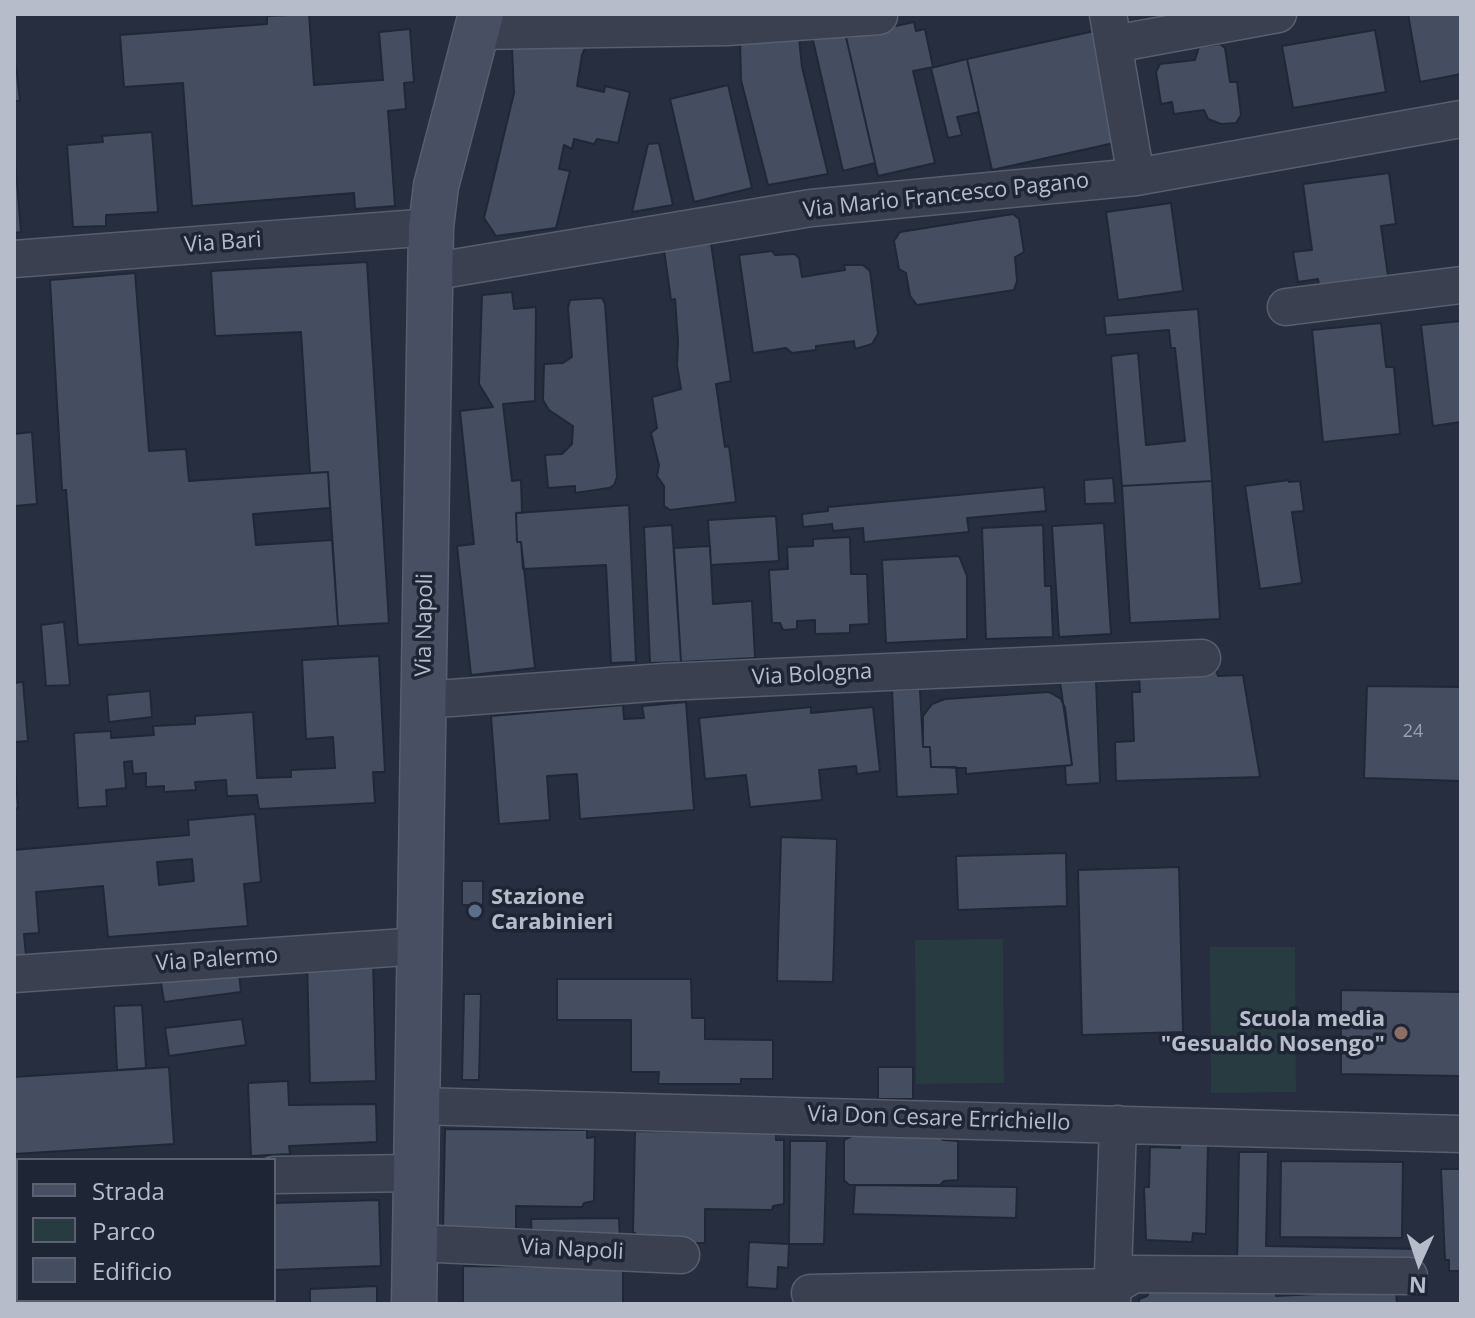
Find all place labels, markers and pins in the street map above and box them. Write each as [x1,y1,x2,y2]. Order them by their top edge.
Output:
place label: Stazione Carabinieri [491,885,613,936]
marker: Stazione Carabinieri [466,902,484,920]
place label: Scuola media "Gesualdo Nosengo" [1161,1007,1385,1058]
marker: Scuola media "Gesualdo Nosengo" [1392,1024,1410,1042]

